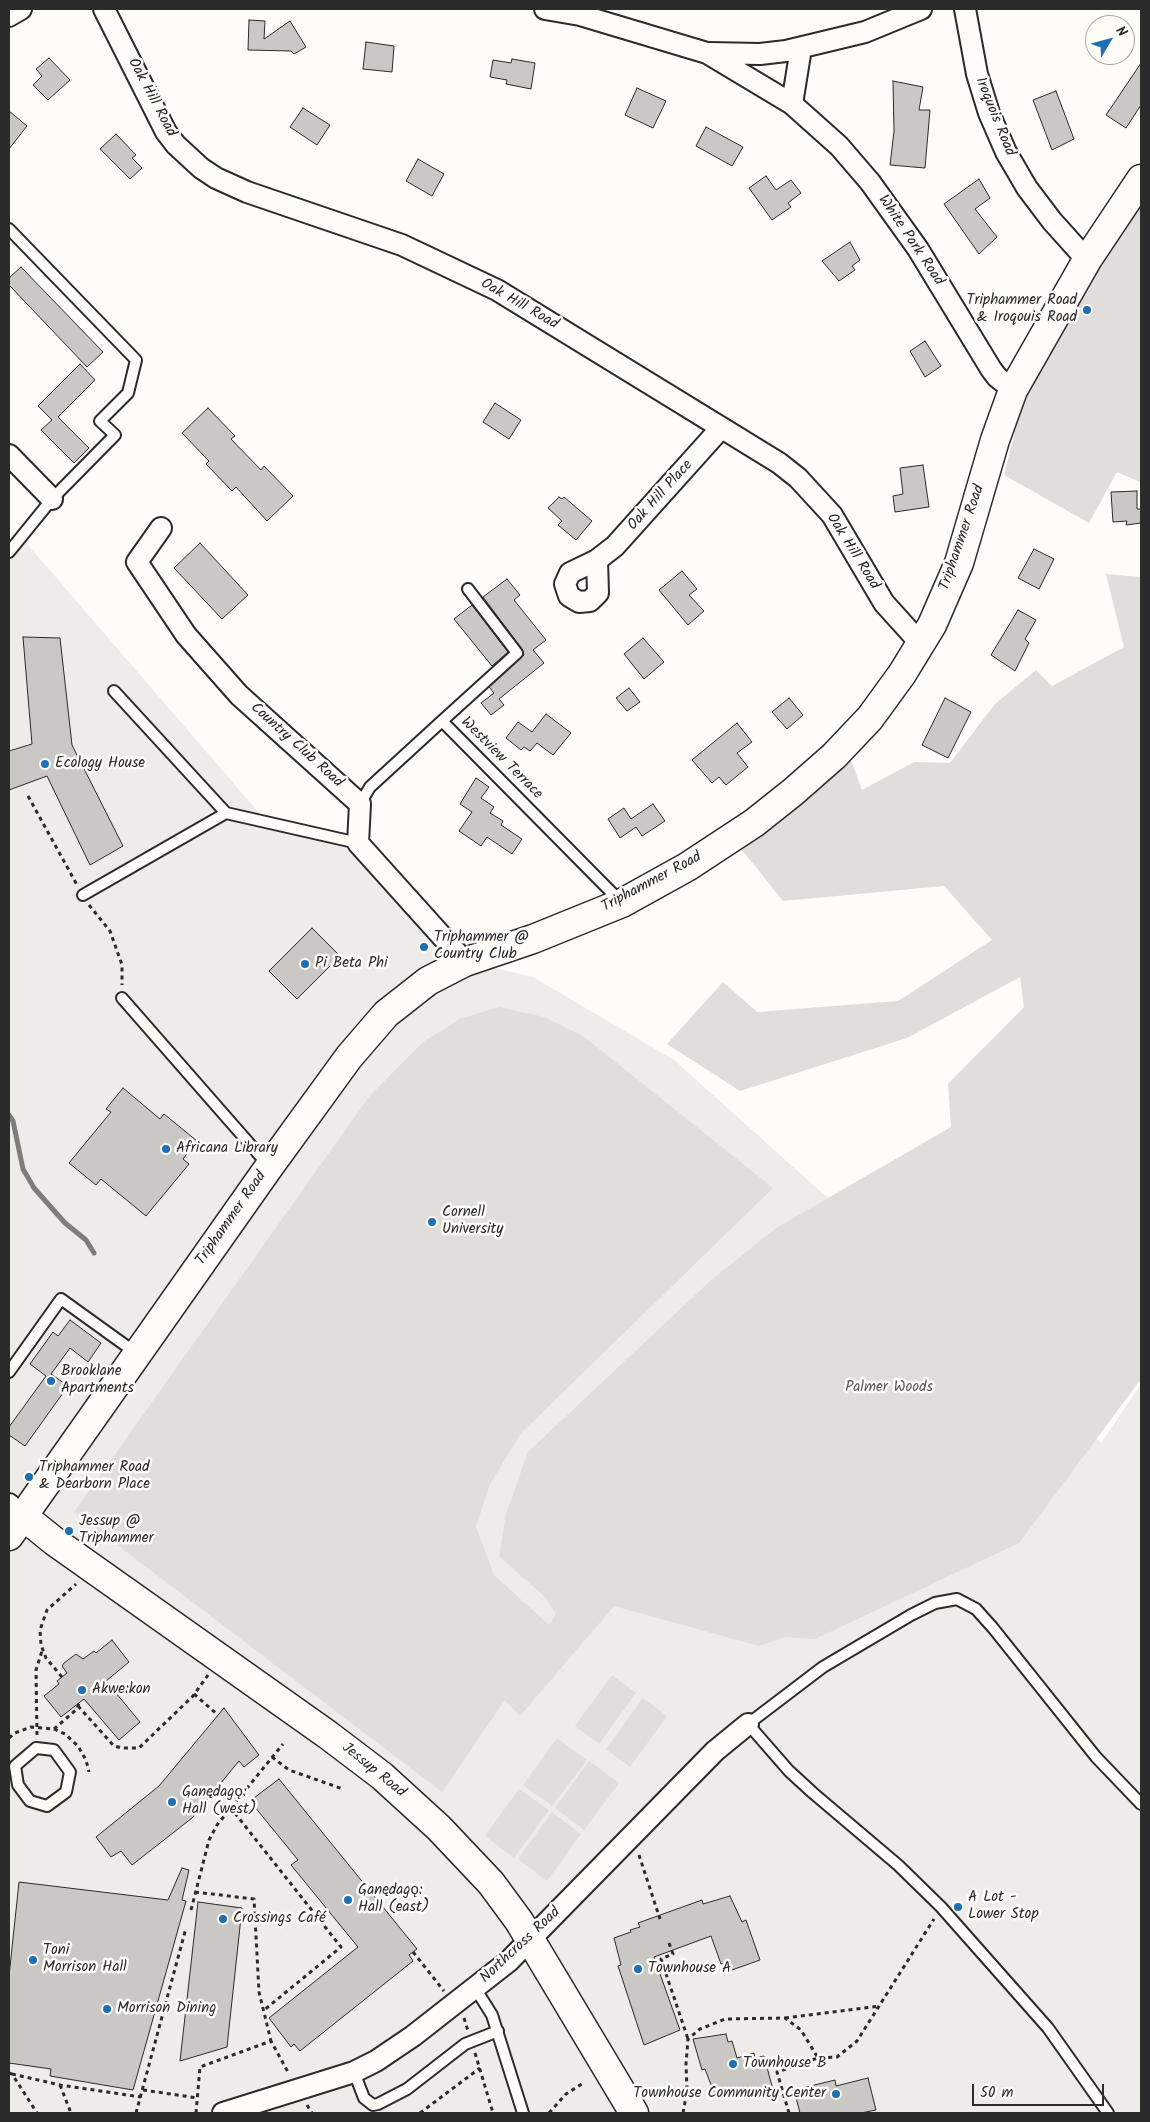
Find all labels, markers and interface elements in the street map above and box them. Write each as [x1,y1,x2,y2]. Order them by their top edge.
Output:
north arrow [1085,15,1135,65]
text: N [1110,21,1133,42]
street label: Oak Hill Road [123,56,179,140]
street label: Iroquois Road [970,75,1018,159]
street label: White Park Road [873,192,947,290]
street label: Oak Hill Road [477,276,561,334]
place label: Triphammer Road & Iroqouis Road [967,292,1077,327]
marker: Triphammer Road & Iroqouis Road [1081,304,1093,316]
street label: Oak Hill Place [625,457,697,535]
street label: Triphammer Road [937,483,989,593]
street label: Oak Hill Road [821,511,883,593]
street label: Country Club Road [246,700,346,792]
street label: Westview Terrace [456,714,546,804]
place label: Ecology House [55,755,145,773]
marker: Ecology House [39,758,51,770]
street label: Triphammer Road [599,849,705,917]
place label: Triphammer @ Country Club [434,929,529,964]
marker: Triphammer @ Country Club [418,941,430,953]
place label: Pi Beta Phi [315,955,388,973]
marker: Pi Beta Phi [299,958,311,970]
place label: Africana Library [176,1140,278,1158]
marker: Africana Library [160,1143,172,1155]
street label: Triphammer Road [193,1169,271,1269]
place label: Cornell University [442,1204,503,1239]
marker: Cornell University [426,1216,438,1228]
place label: Brooklane Apartments [61,1363,134,1398]
marker: Brooklane Apartments [45,1375,57,1387]
park label: Palmer Woods [845,1379,933,1397]
place label: Triphammer Road & Dearborn Place [39,1459,150,1494]
marker: Triphammer Road & Dearborn Place [23,1471,35,1483]
place label: Jessup @ Triphammer [79,1513,153,1548]
marker: Jessup @ Triphammer [63,1525,75,1537]
place label: Akwe:kon [92,1681,151,1699]
marker: Akwe:kon [76,1684,88,1696]
street label: Jessup Road [337,1740,409,1802]
place label: Ganędagǫ: Hall (west) [182,1784,256,1819]
marker: Ganędagǫ: Hall (west) [166,1796,178,1808]
place label: Ganędagǫ: Hall (east) [358,1882,429,1917]
place label: A Lot - Lower Stop [968,1889,1039,1924]
marker: Ganędagǫ: Hall (east) [342,1894,354,1906]
marker: A Lot - Lower Stop [952,1901,964,1913]
street label: Northcross Road [477,1904,565,1988]
place label: Crossings Café [233,1910,326,1928]
marker: Crossings Café [217,1913,229,1925]
place label: Toni Morrison Hall [43,1942,127,1977]
marker: Toni Morrison Hall [27,1954,39,1966]
place label: Townhouse A [648,1960,731,1978]
marker: Townhouse A [632,1963,644,1975]
place label: Morrison Dining [117,2000,216,2018]
marker: Morrison Dining [101,2003,113,2015]
place label: Townhouse B [743,2055,827,2073]
marker: Townhouse B [727,2058,739,2070]
scale bar [975,2074,1108,2106]
text: 50 m [980,2081,1014,2105]
place label: Townhouse Community Center [633,2085,826,2103]
marker: Townhouse Community Center [830,2088,842,2100]

